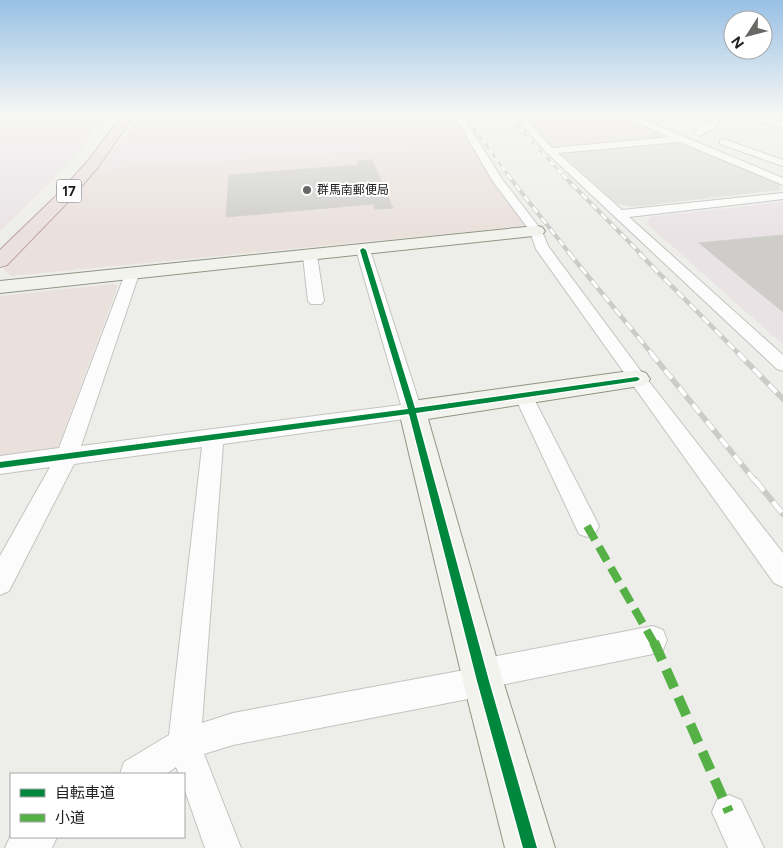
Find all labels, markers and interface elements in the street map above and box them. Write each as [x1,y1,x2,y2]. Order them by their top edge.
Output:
north arrow [723,10,773,60]
text: N [728,33,748,52]
road number: 17 [56,180,82,202]
place label: 群馬南郵便局 [317,183,389,197]
marker: 群馬南郵便局 [301,184,313,196]
legend [10,773,185,838]
text: 自転車道 [55,784,115,802]
text: 小道 [55,809,85,827]

